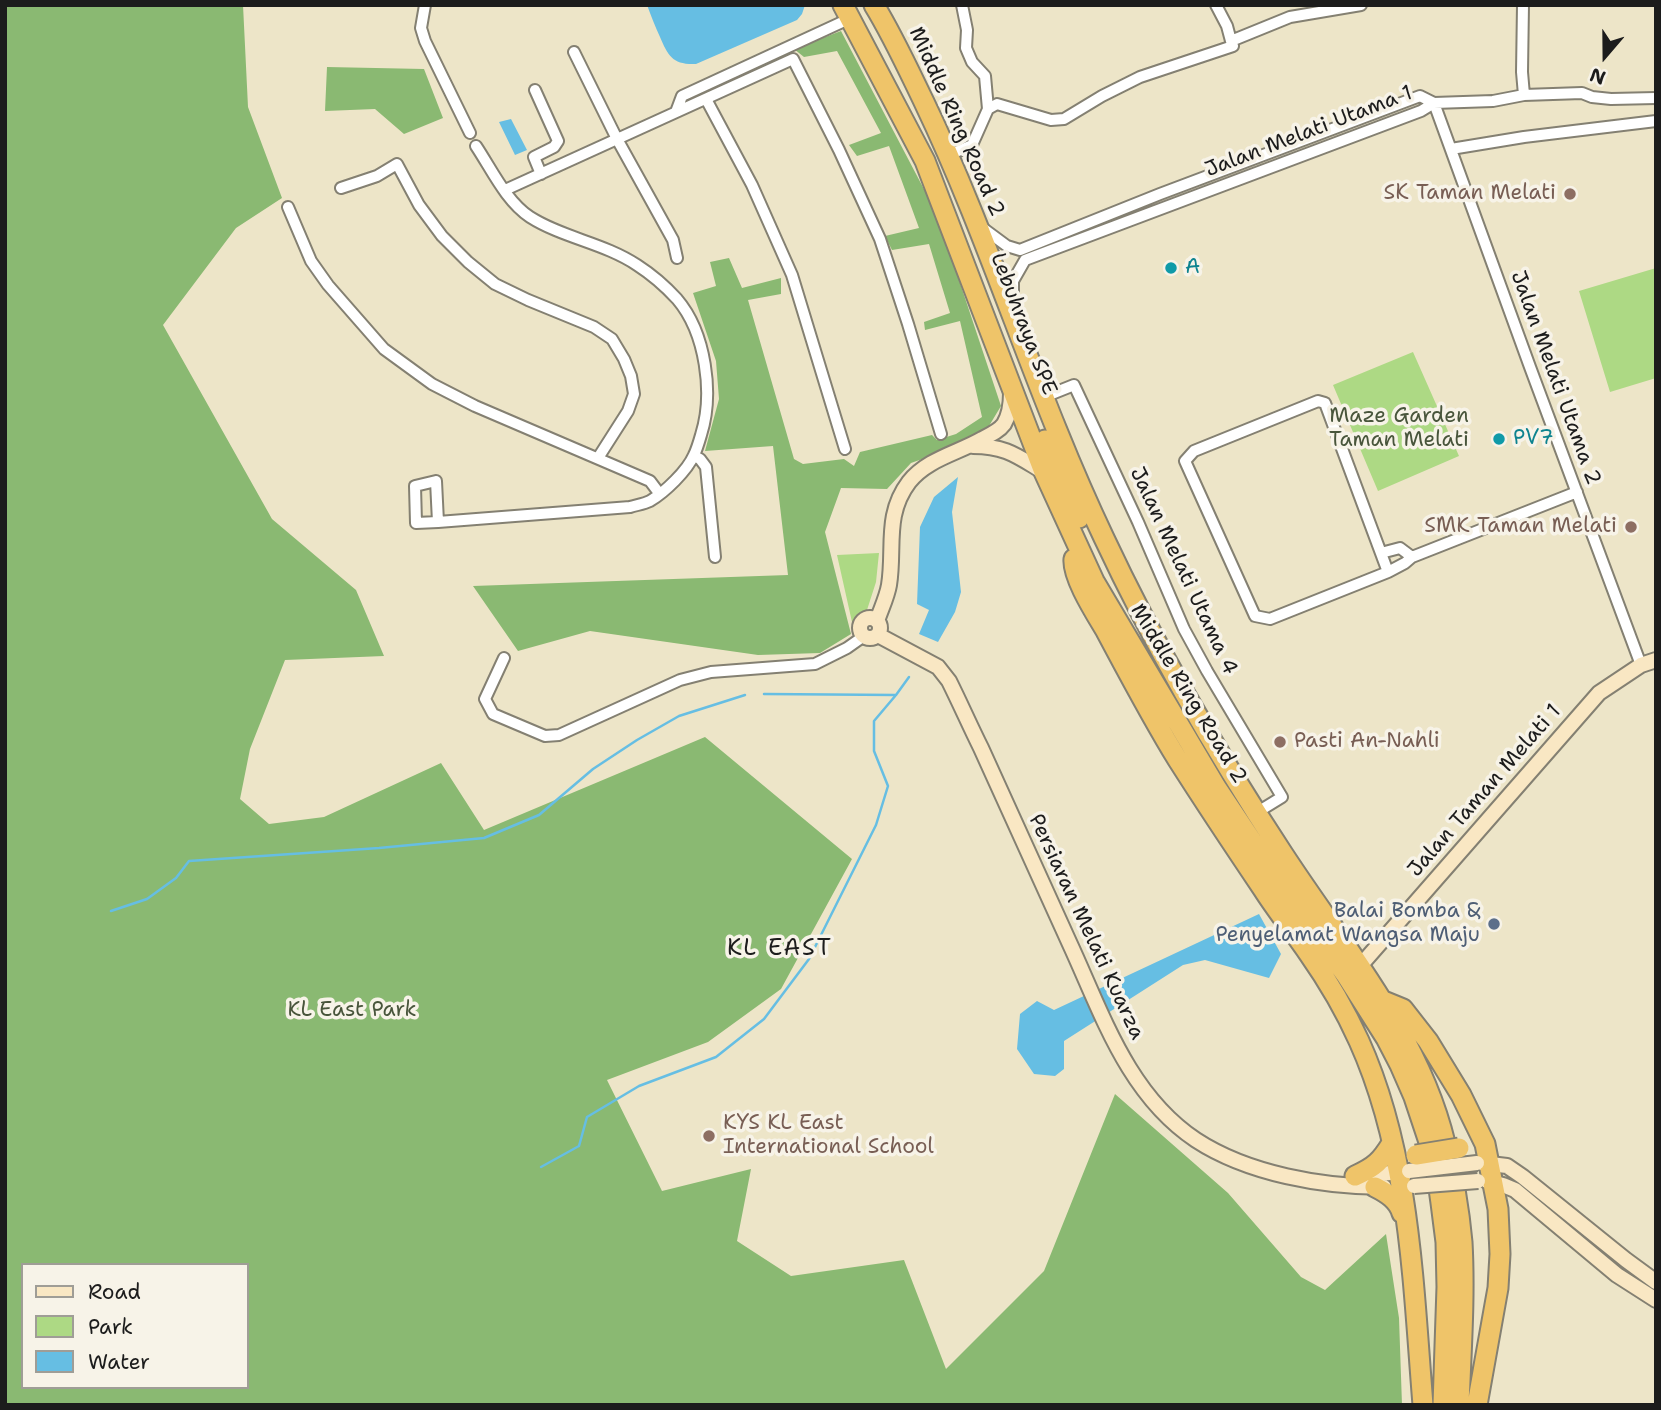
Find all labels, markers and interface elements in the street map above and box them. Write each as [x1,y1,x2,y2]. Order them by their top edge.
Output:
north arrow [1570,21,1640,91]
street label: Middle Ring Road 2 [903,23,1009,221]
text: N [1586,62,1609,91]
street label: Jalan Melati Utama 1 [1202,81,1416,183]
place label: SK Taman Melati [1384,181,1556,207]
marker: SK Taman Melati [1562,186,1578,202]
street label: Lebuhraya SPE [984,249,1062,399]
place label: A [1185,255,1200,281]
marker: A [1163,260,1179,276]
street label: Jalan Melati Utama 2 [1505,268,1605,488]
park label: Maze Garden Taman Melati [1329,404,1469,454]
place label: PV7 [1513,426,1554,452]
marker: PV7 [1491,431,1507,447]
street label: Jalan Melati Utama 4 [1124,463,1242,679]
place label: SMK Taman Melati [1424,514,1617,540]
marker: SMK Taman Melati [1623,519,1639,535]
street label: Middle Ring Road 2 [1124,600,1252,788]
street label: Jalan Taman Melati 1 [1403,699,1567,883]
place label: Pasti An-Nahli [1294,729,1440,755]
marker: Pasti An-Nahli [1272,734,1288,750]
street label: Persiaran Melati Kuarza [1023,810,1149,1044]
place label: Balai Bomba & Penyelamat Wangsa Maju [1216,899,1480,949]
marker: Balai Bomba & Penyelamat Wangsa Maju [1486,916,1502,932]
district label: KL EAST [728,935,832,963]
park label: KL East Park [288,998,416,1024]
place label: KYS KL East International School [723,1111,934,1161]
marker: KYS KL East International School [701,1128,717,1144]
legend [21,1263,248,1389]
text: Road [88,1278,141,1306]
text: Park [88,1313,133,1341]
text: Water [88,1348,150,1376]

